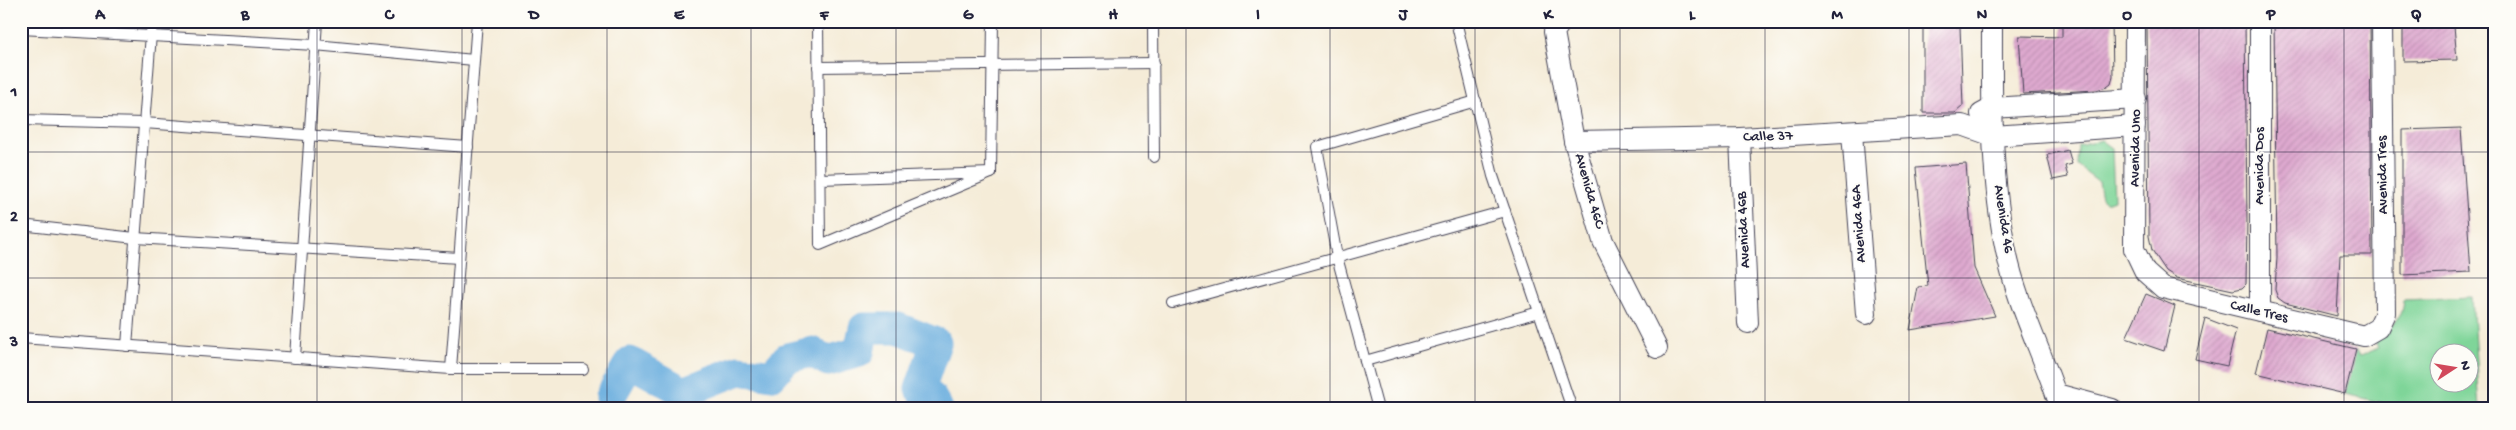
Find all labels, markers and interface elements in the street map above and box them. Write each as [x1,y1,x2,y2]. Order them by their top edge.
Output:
text: A [94,7,106,26]
text: B [240,7,250,26]
text: C [384,7,395,26]
text: D [527,7,540,26]
text: E [674,7,685,26]
text: F [819,7,830,26]
text: G [963,7,974,26]
text: H [1108,7,1118,26]
text: I [1256,7,1260,26]
text: J [1398,7,1409,26]
text: K [1543,7,1555,26]
text: L [1689,7,1696,26]
text: M [1831,7,1843,26]
text: N [1977,7,1988,26]
text: O [2122,7,2132,26]
text: P [2266,7,2277,26]
text: Q [2411,7,2422,26]
text: 1 [10,84,17,103]
street label: Avenida Uno [2126,109,2146,187]
street label: Calle 37 [1743,127,1794,147]
street label: Avenida Dos [2251,127,2269,205]
street label: Avenida Tres [2373,135,2393,214]
street label: Avenida 46C [1570,151,1609,231]
street label: Avenida 46A [1847,183,1871,263]
street label: Avenida 46 [1989,184,2017,255]
street label: Avenida 46B [1733,191,1755,269]
text: 2 [10,209,18,228]
street label: Calle Tres [2228,297,2290,327]
text: 3 [9,334,18,353]
north arrow [2428,342,2478,392]
text: N [2455,360,2474,372]

